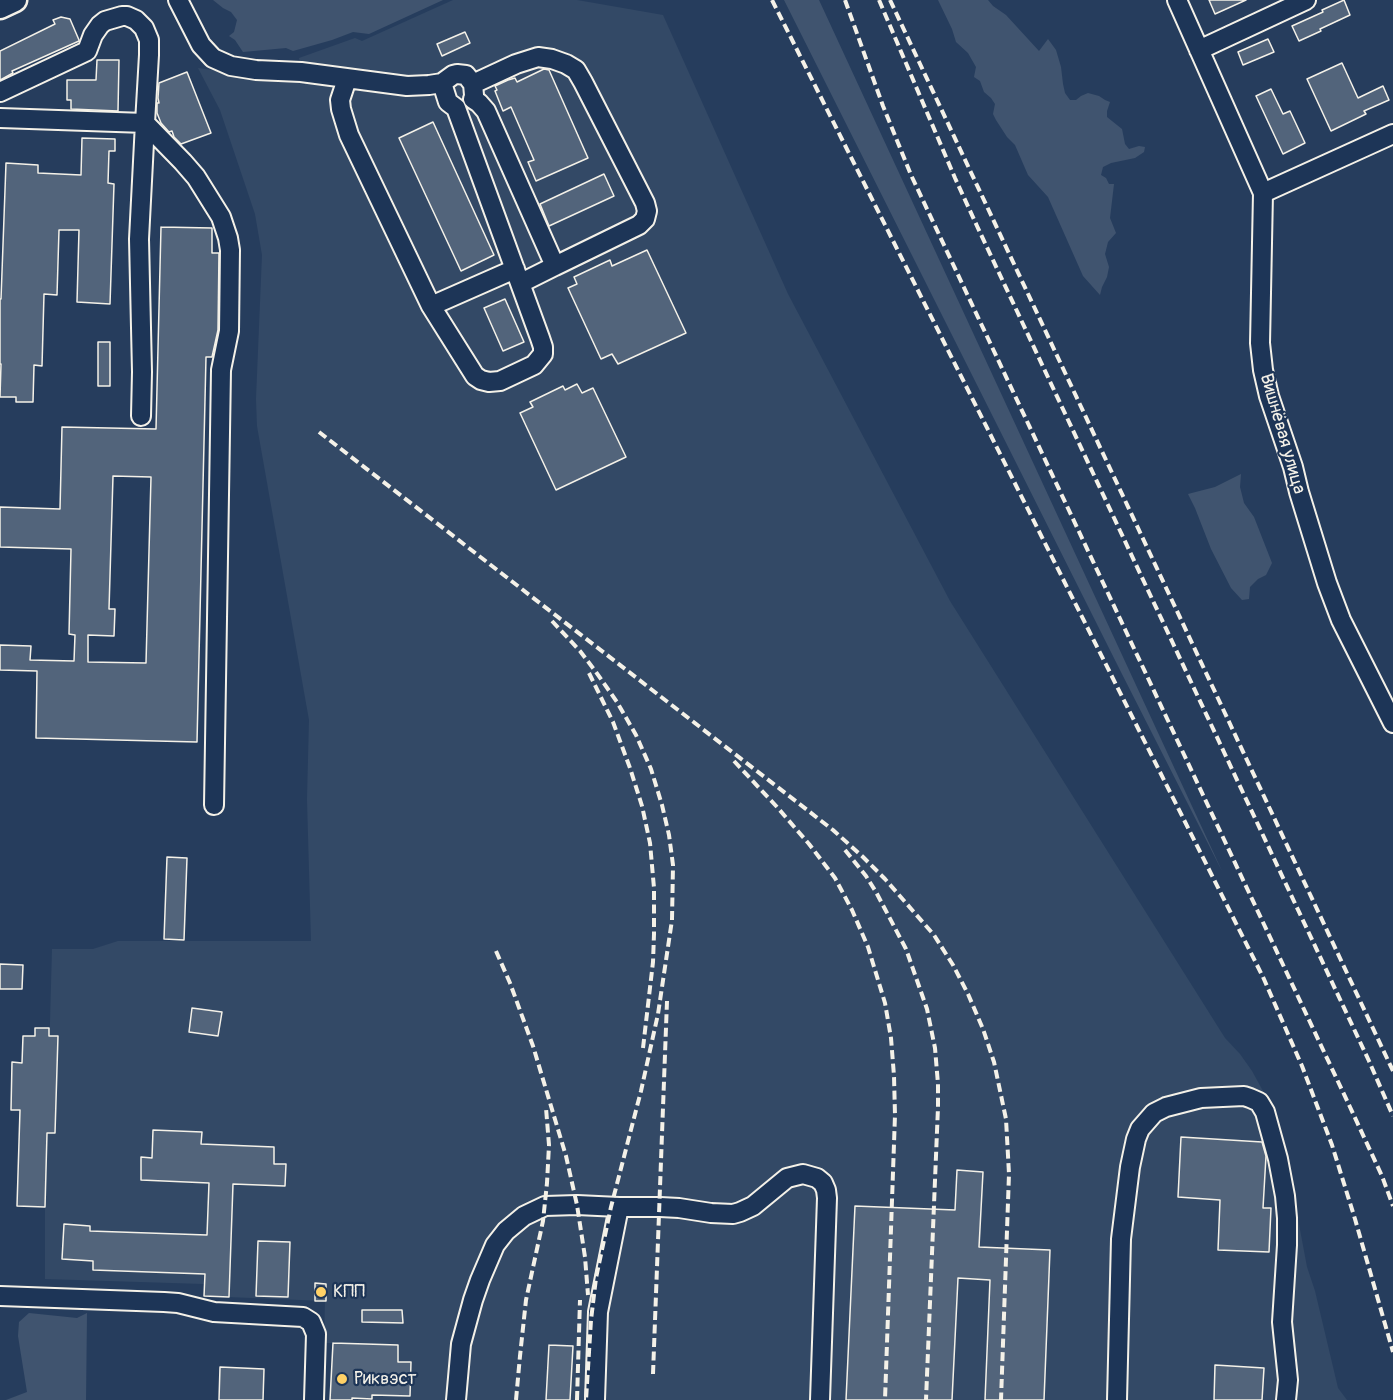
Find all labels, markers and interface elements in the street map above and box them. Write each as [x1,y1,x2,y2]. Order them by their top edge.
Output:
street label: Вишнёвая улица [1255,371,1309,497]
place label: КПП [333,1281,365,1303]
marker: КПП [314,1285,328,1299]
place label: Риквэст [354,1368,417,1390]
marker: Риквэст [335,1372,349,1386]

